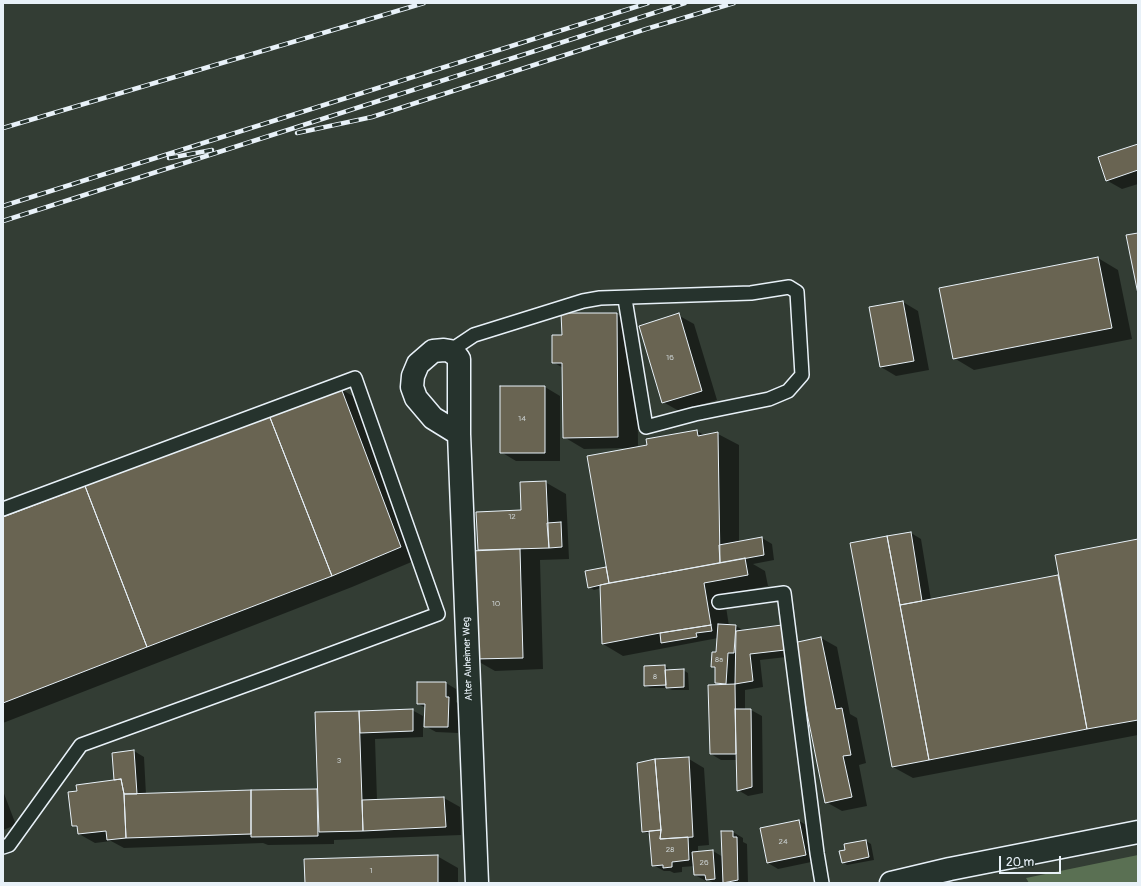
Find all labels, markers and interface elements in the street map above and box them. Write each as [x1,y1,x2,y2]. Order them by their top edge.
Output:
house number: 16 [666,353,674,363]
house number: 14 [518,414,526,424]
house number: 12 [508,512,516,522]
house number: 10 [492,599,500,609]
street label: Alter Auheimer Weg [461,617,475,701]
house number: 8a [715,655,723,665]
house number: 8 [653,672,657,682]
house number: 3 [337,756,341,766]
house number: 24 [778,837,788,847]
house number: 28 [666,845,674,855]
scale bar [1001,848,1063,874]
text: 20 m [1006,855,1034,870]
house number: 26 [699,858,709,868]
house number: 1 [369,866,373,876]

